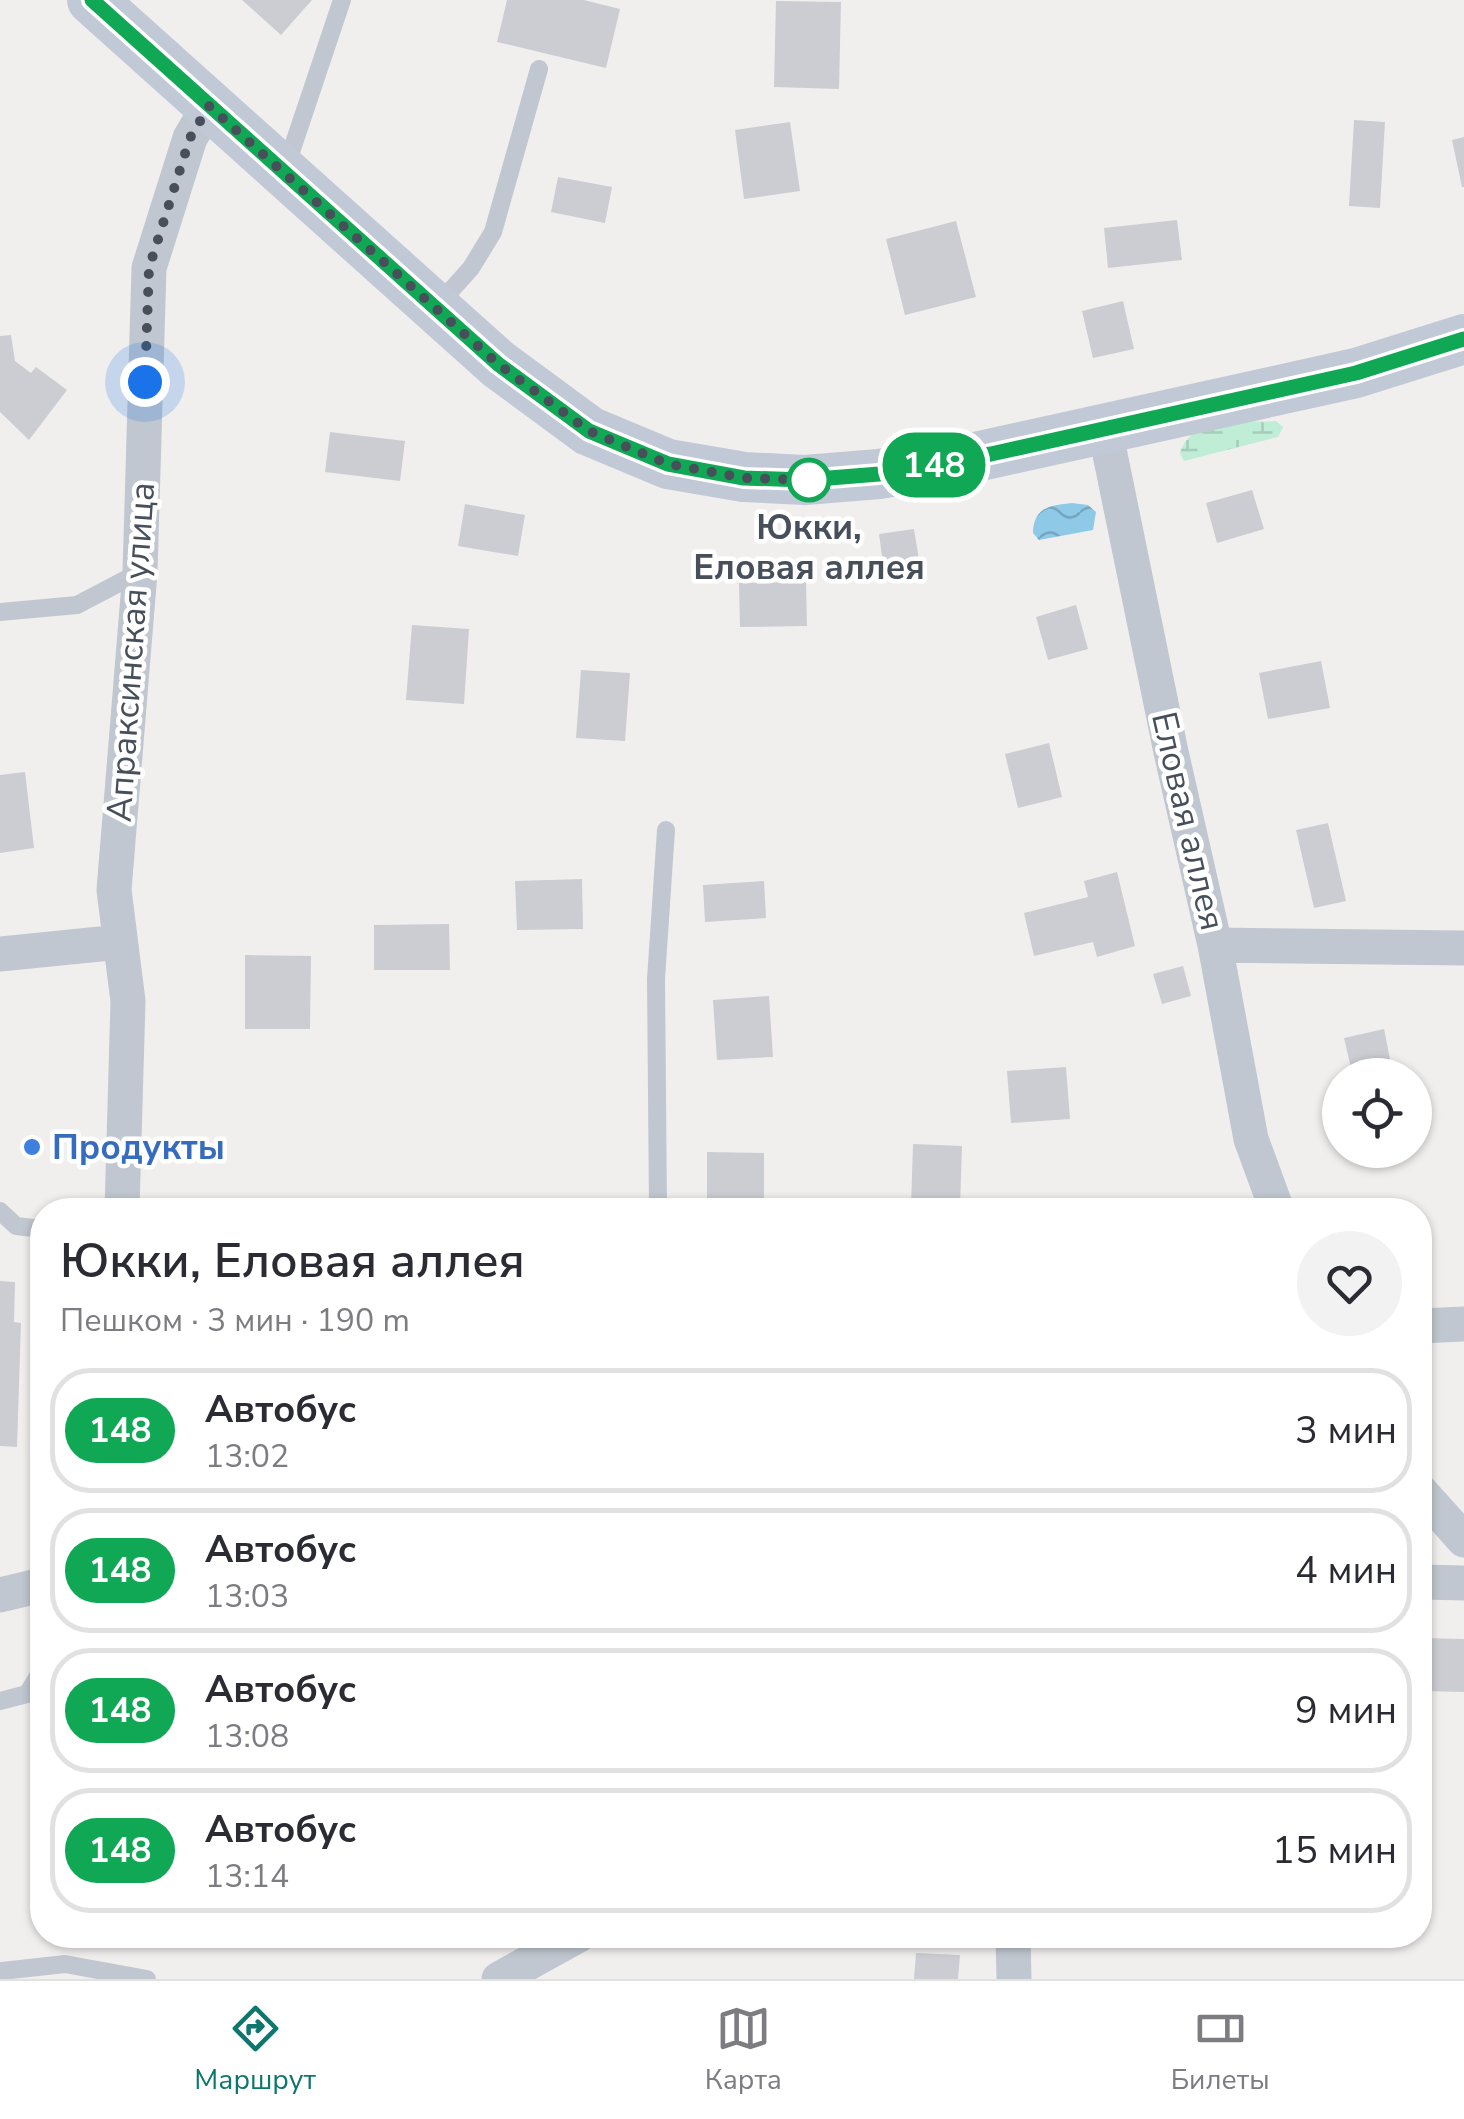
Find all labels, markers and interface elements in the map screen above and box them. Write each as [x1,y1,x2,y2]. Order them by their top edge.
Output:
your location [120,357,170,407]
line badge: 148 [876,432,992,498]
text: 148 [902,442,966,489]
marker: Юкки, Еловая аллея [788,459,830,501]
street label: Апраксинская улица [96,480,166,824]
place label: Юкки, Еловая аллея [693,504,925,591]
street label: Еловая аллея [1140,707,1236,935]
map controls [1322,1058,1432,1168]
button: locate [1322,1058,1432,1168]
place label: Продукты [52,1124,225,1171]
marker: Продукты [21,1136,43,1158]
text: Юкки, Еловая аллея [60,1228,525,1294]
button: heart [1297,1231,1402,1336]
text: Пешком · 3 мин · 190 m [60,1299,410,1342]
text: Автобус [205,1384,356,1435]
text: 3 мин [1295,1405,1397,1456]
text: 148 [88,1407,152,1454]
text: 13:02 [205,1435,289,1478]
text: Автобус [205,1524,356,1575]
text: 4 мин [1295,1545,1397,1596]
text: 148 [88,1547,152,1594]
text: 13:03 [205,1575,289,1618]
text: Автобус [205,1664,356,1715]
text: 9 мин [1295,1685,1397,1736]
text: 148 [88,1687,152,1734]
text: 13:08 [205,1715,289,1758]
text: Автобус [205,1804,356,1855]
text: 15 мин [1272,1825,1397,1876]
text: 148 [88,1827,152,1874]
text: 13:14 [205,1855,289,1898]
tab: Маршрут [194,2001,316,2099]
tab: Карта [705,2001,782,2099]
tab: Билеты [1171,2001,1270,2099]

